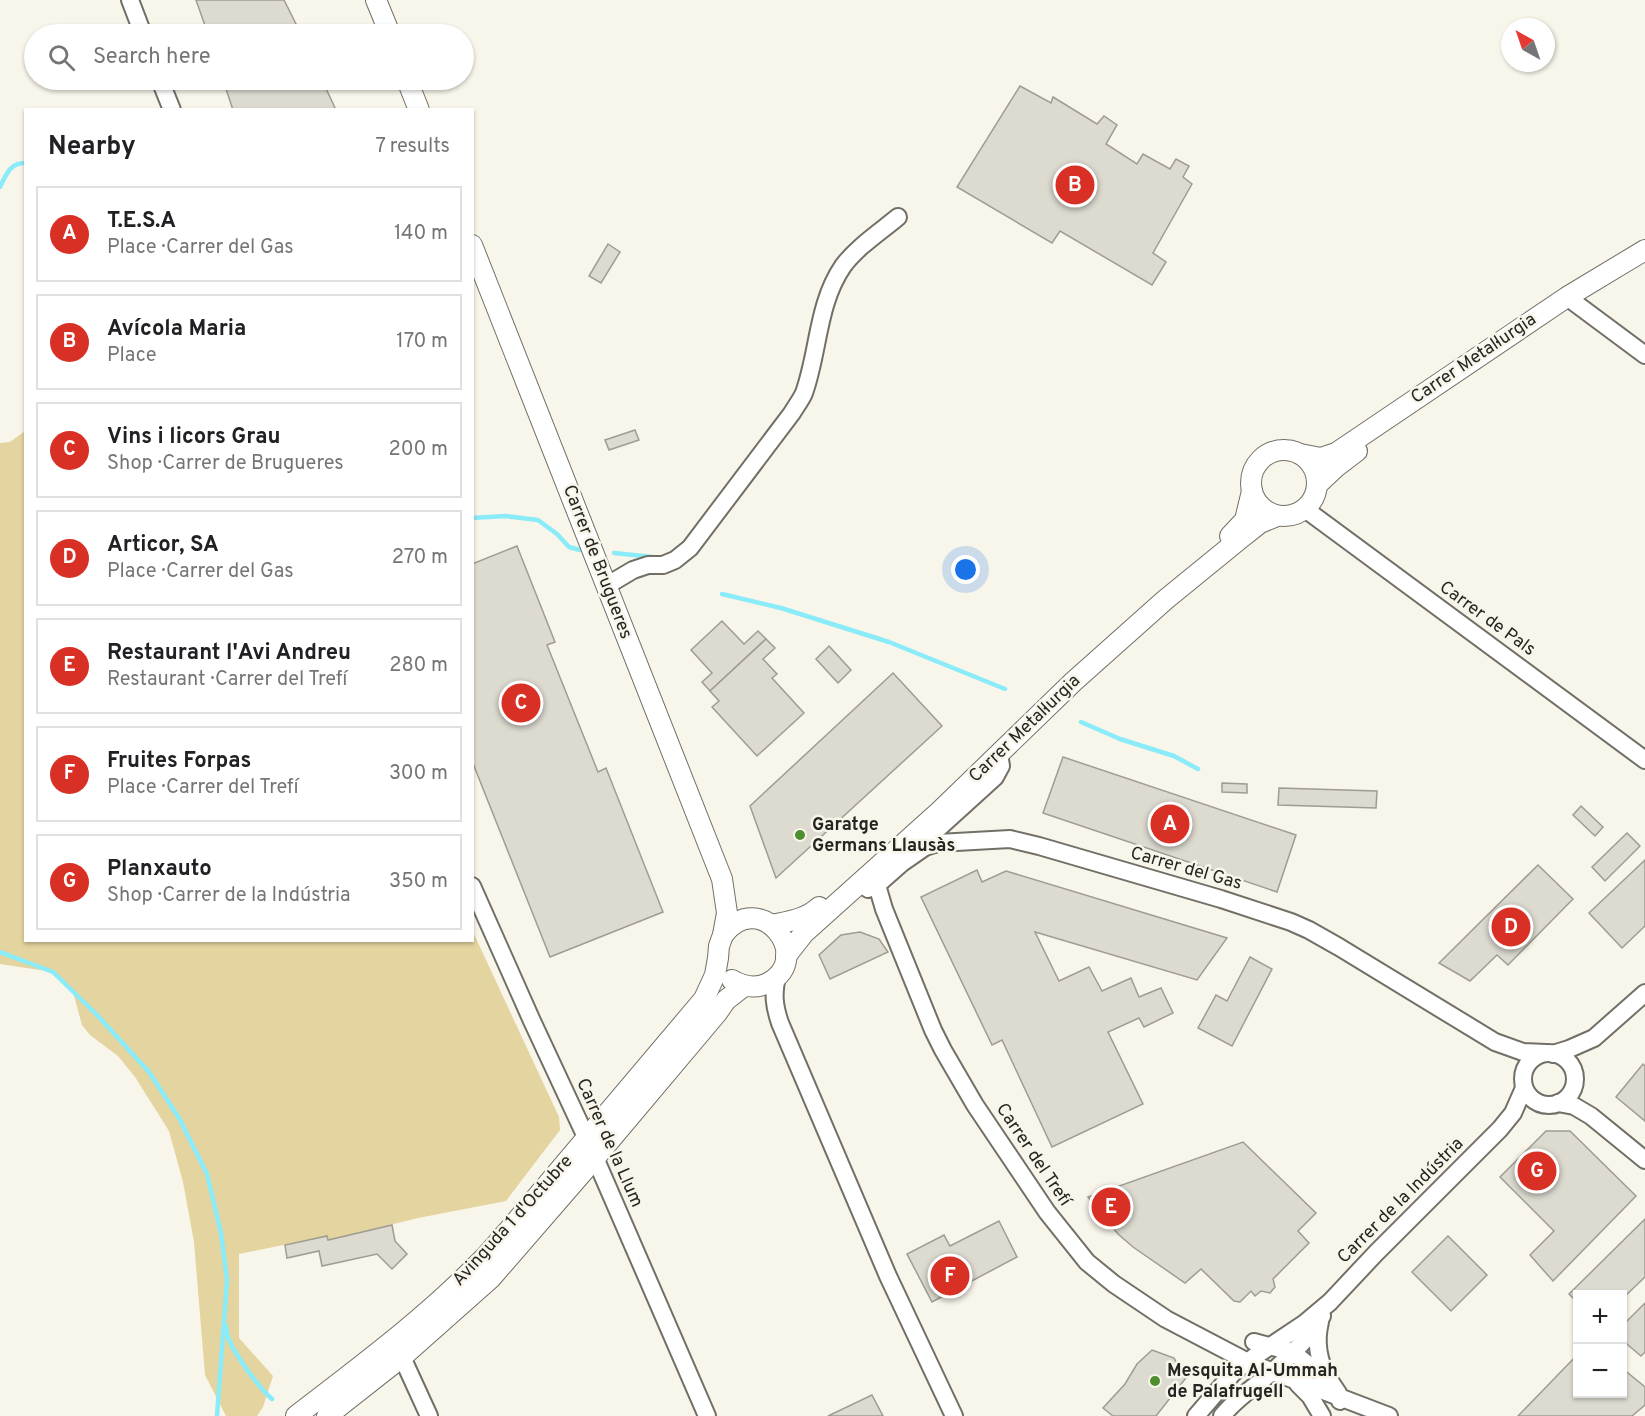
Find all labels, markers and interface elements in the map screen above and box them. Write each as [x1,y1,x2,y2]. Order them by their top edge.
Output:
north arrow [1501,18,1555,72]
search box [24,24,474,90]
icon: search [45,41,78,74]
text: Search here [93,44,211,71]
text: Nearby [48,131,136,164]
text: 7 results [375,134,450,160]
pin: B [1056,162,1094,207]
text: T.E.S.A [107,208,176,235]
text: A [62,221,77,247]
text: 140 m [394,221,448,247]
text: Place · Carrer del Gas [107,235,294,261]
street label: Carrer Metal·lurgia [1407,309,1541,409]
text: Avícola Maria [107,316,246,343]
text: B [63,329,76,355]
text: 170 m [396,329,448,355]
text: Place [107,343,157,369]
text: Vins i licors Grau [107,424,281,451]
text: C [63,437,76,463]
text: 200 m [389,437,448,463]
text: Shop · Carrer de Brugueres [107,451,344,477]
street label: Carrer de Brugueres [557,482,637,642]
text: Articor, SA [107,532,219,559]
text: D [62,545,77,571]
text: 270 m [392,545,448,571]
your location [951,555,980,584]
text: Place · Carrer del Gas [107,559,294,585]
street label: Carrer de Pals [1434,576,1540,662]
text: Restaurant l'Avi Andreu [107,640,351,667]
text: E [63,653,76,679]
text: 280 m [389,653,448,679]
text: Restaurant · Carrer del Trefí [107,667,347,693]
street label: Carrer Metal·lurgia [964,670,1086,788]
pin: C [502,680,540,726]
text: Fruites Forpas [107,748,251,775]
text: F [64,761,75,787]
text: 300 m [389,761,448,787]
text: Place · Carrer del Trefí [107,775,299,801]
pin: A [1150,802,1190,846]
place label: Garatge Germans Llausàs [812,814,955,858]
marker: Garatge Germans Llausàs [793,828,807,842]
street label: Carrer del Gas [1128,842,1244,896]
text: Planxauto [107,856,212,883]
text: G [63,869,76,895]
text: 350 m [389,869,448,895]
text: Shop · Carrer de la Indústria [107,883,351,909]
pin: D [1492,904,1530,950]
street label: Carrer de la Llum [570,1075,648,1211]
street label: Carrer del Trefí [990,1099,1077,1212]
street label: Carrer de la Indústria [1333,1133,1469,1269]
pin: G [1518,1148,1556,1194]
street label: Avinguda 1 d'Octubre [448,1151,578,1291]
pin: E [1092,1184,1130,1230]
pin: F [930,1254,970,1298]
map controls [1573,1290,1627,1398]
button: + [1573,1290,1627,1344]
button: − [1573,1344,1627,1398]
place label: Mesquita Al-Ummah de Palafrugell [1167,1360,1338,1404]
marker: Mesquita Al-Ummah de Palafrugell [1148,1374,1162,1388]

